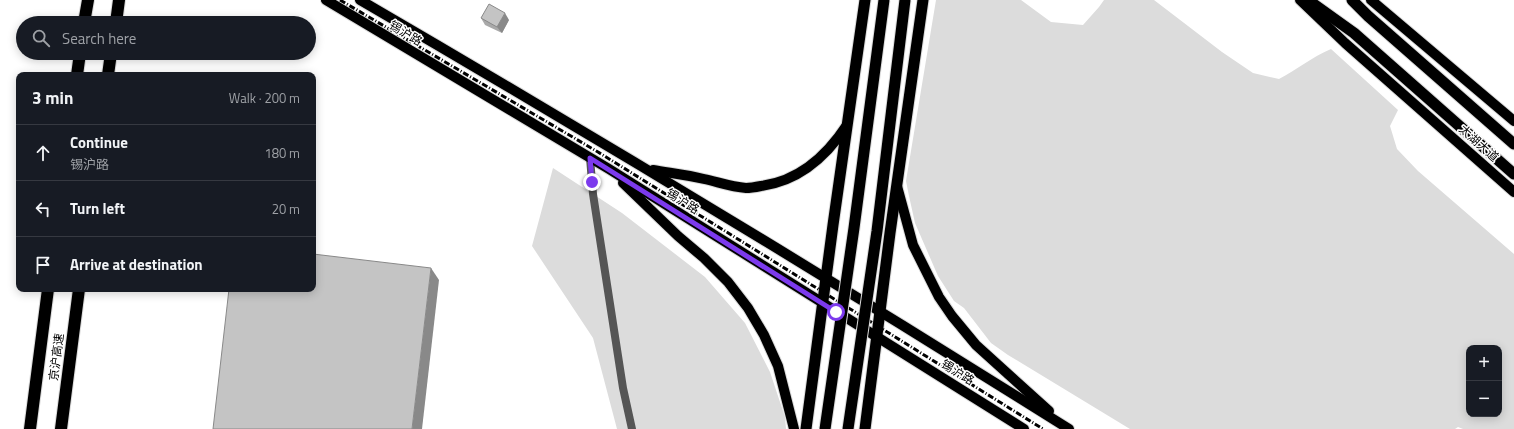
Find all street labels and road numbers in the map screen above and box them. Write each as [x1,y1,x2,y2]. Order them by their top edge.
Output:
street label: 锡沪路 [386,16,426,50]
street label: 太湖大道 [1455,120,1503,166]
street label: 锡沪路 [663,183,703,219]
street label: 京沪高速 [44,332,68,382]
street label: 锡沪路 [938,354,978,390]

